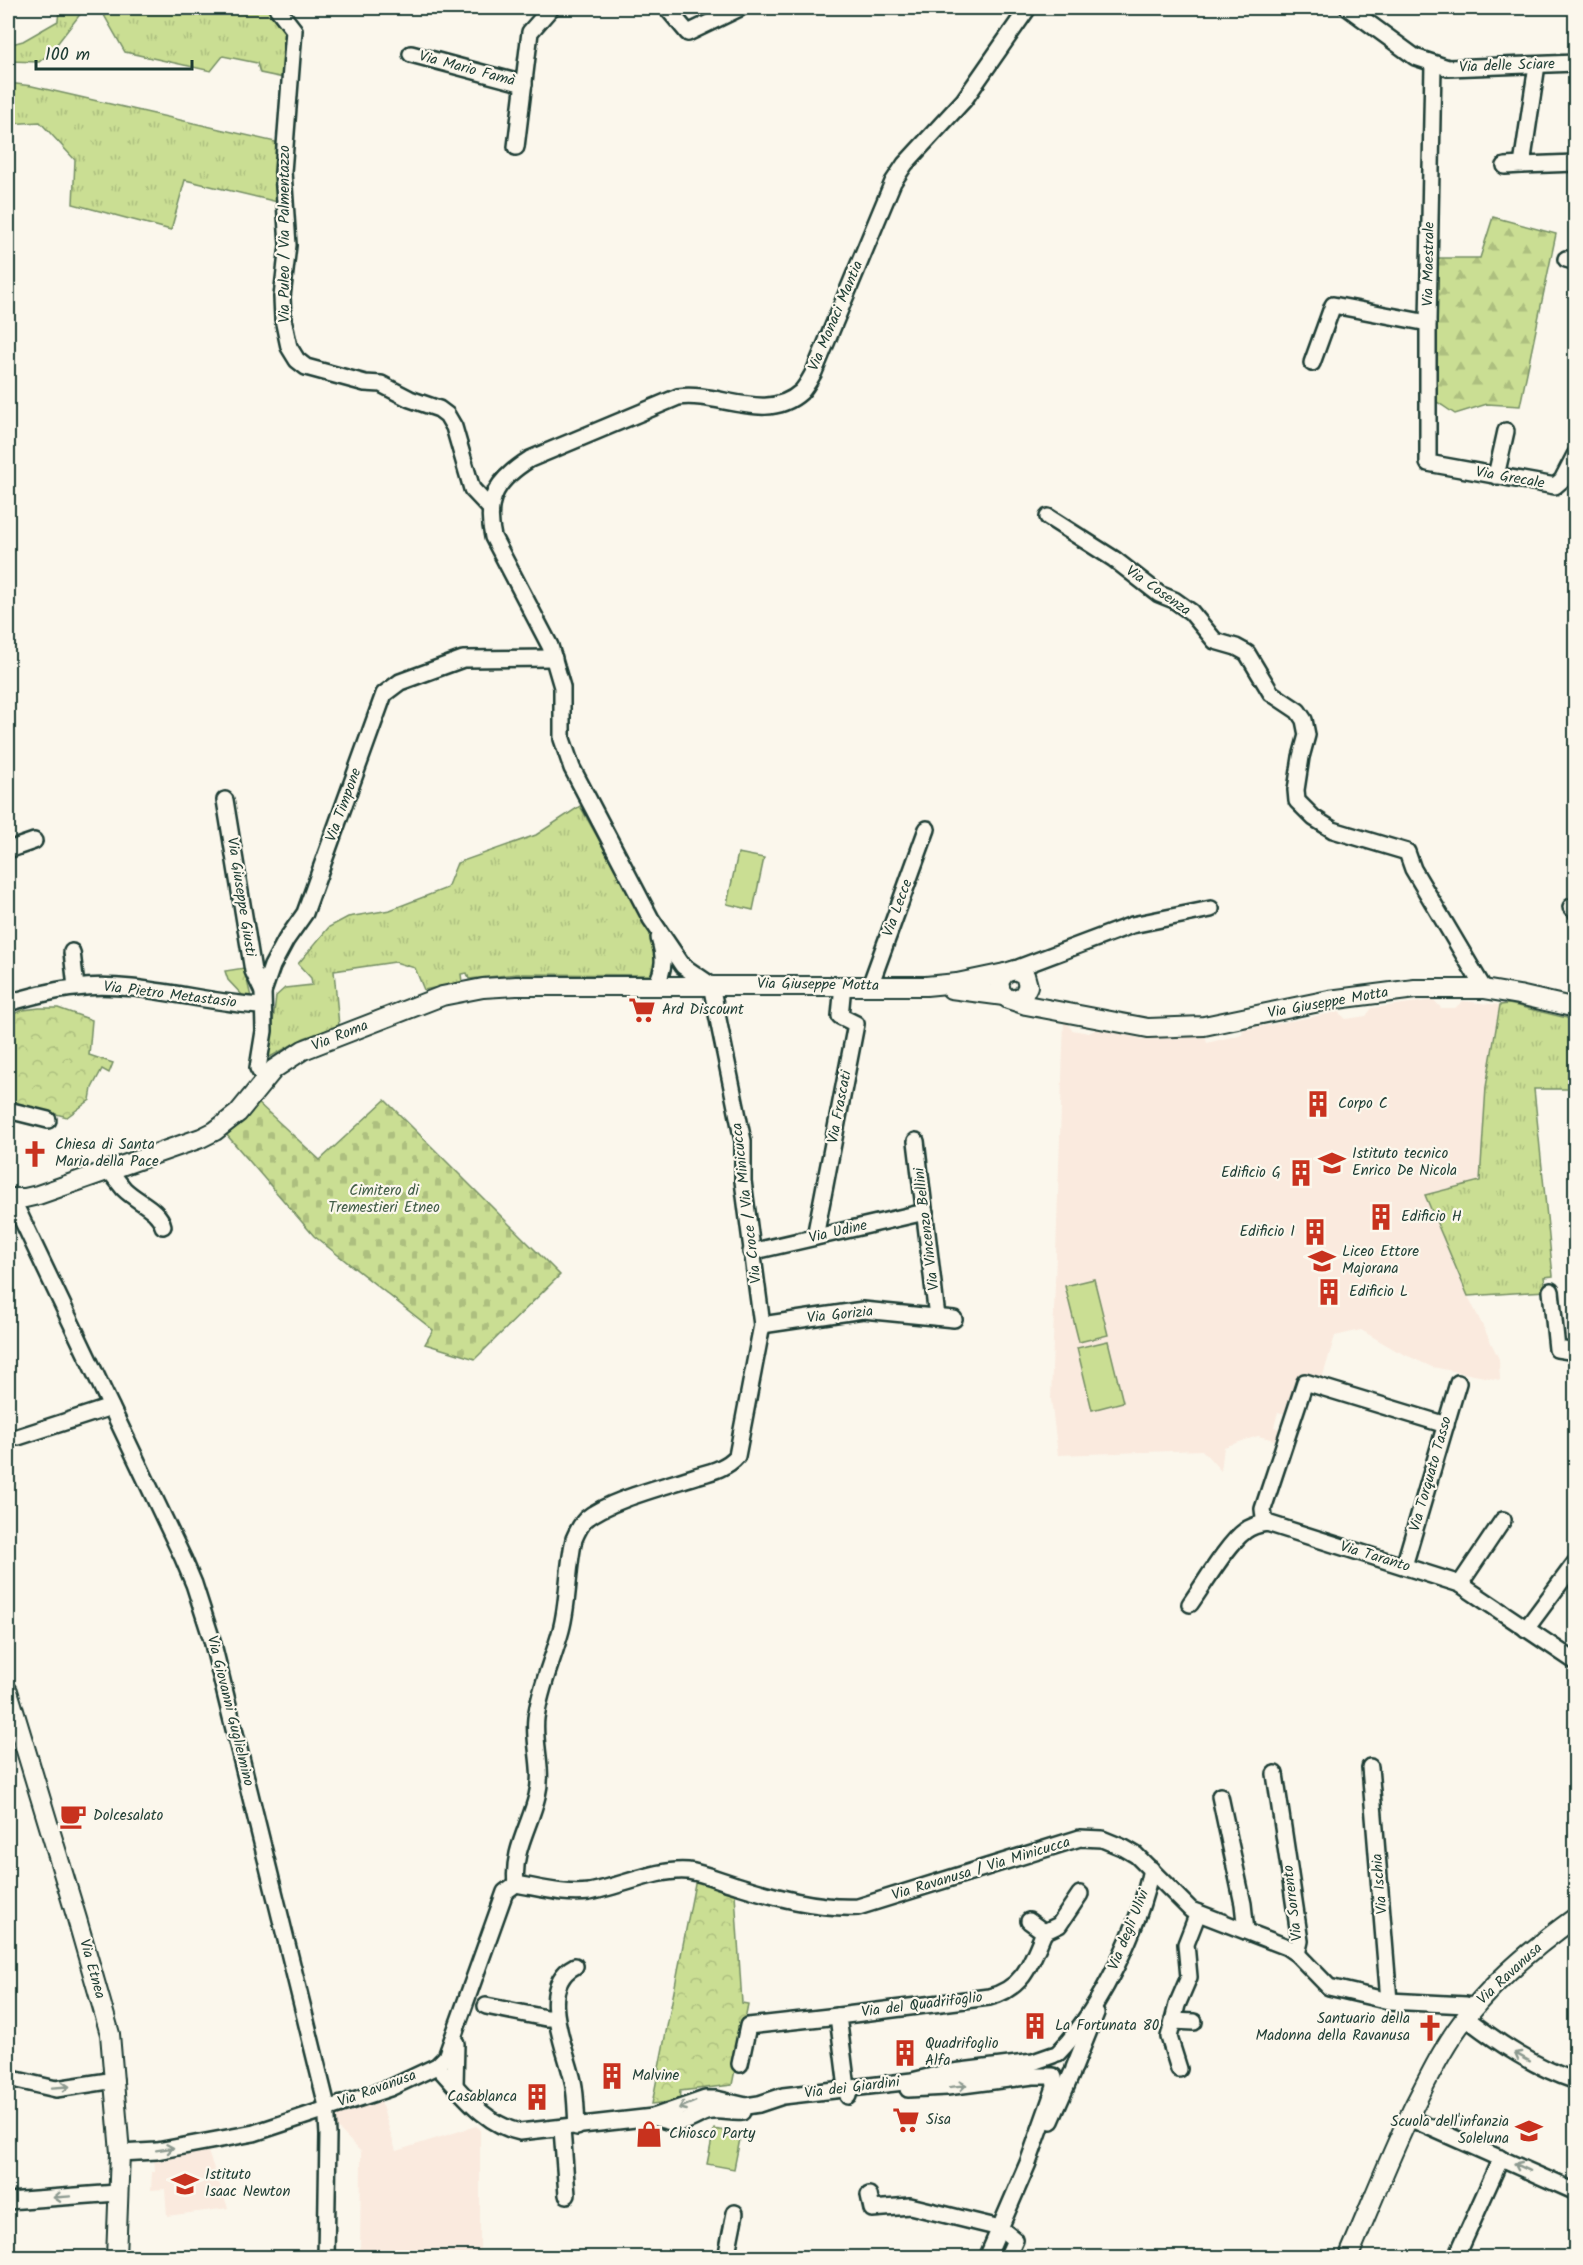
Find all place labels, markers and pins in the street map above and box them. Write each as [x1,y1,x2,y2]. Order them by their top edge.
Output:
supermarket icon: Ard Discount [627,995,657,1025]
place label: Ard Discount [662,998,744,1022]
building icon: Corpo C [1303,1089,1333,1119]
place label: Corpo C [1338,1092,1388,1116]
place label: Chiesa di Santa Maria della Pace [55,1133,159,1174]
church icon: Chiesa di Santa Maria della Pace [20,1139,50,1169]
place label: Istituto tecnico Enrico De Nicola [1352,1142,1457,1183]
school or university icon: Istituto tecnico Enrico De Nicola [1317,1148,1347,1178]
building icon: Edificio G [1286,1158,1316,1188]
place label: Edificio G [1221,1161,1281,1185]
building icon: Edificio H [1366,1202,1396,1232]
place label: Edificio H [1401,1205,1462,1229]
building icon: Edificio I [1300,1217,1330,1247]
place label: Edificio I [1240,1220,1295,1244]
place label: Liceo Ettore Majorana [1342,1240,1419,1281]
school or university icon: Liceo Ettore Majorana [1307,1246,1337,1276]
building icon: Edificio L [1314,1277,1344,1307]
place label: Edificio L [1349,1280,1408,1304]
cafe icon: Dolcesalato [58,1801,88,1831]
place label: Dolcesalato [93,1804,164,1828]
place label: Santuario della Madonna della Ravanusa [1255,2007,1410,2048]
building icon: La Fortunata 80 [1020,2011,1050,2041]
church icon: Santuario della Madonna della Ravanusa [1415,2013,1445,2043]
place label: La Fortunata 80 [1055,2014,1160,2038]
place label: Quadrifoglio Alfa [925,2032,999,2073]
building icon: Quadrifoglio Alfa [890,2038,920,2068]
building icon: Malvine [597,2061,627,2091]
place label: Malvine [632,2064,679,2088]
building icon: Casablanca [522,2082,552,2112]
place label: Casablanca [447,2085,517,2109]
supermarket icon: Sisa [891,2105,921,2135]
place label: Sisa [926,2108,951,2132]
place label: Scuola dell'infanzia Soleluna [1390,2110,1509,2151]
school or university icon: Scuola dell'infanzia Soleluna [1514,2116,1544,2146]
shop icon: Chiosco Party [634,2119,664,2149]
place label: Chiosco Party [669,2122,756,2146]
place label: Istituto Isaac Newton [205,2163,290,2204]
school or university icon: Istituto Isaac Newton [170,2169,200,2199]

